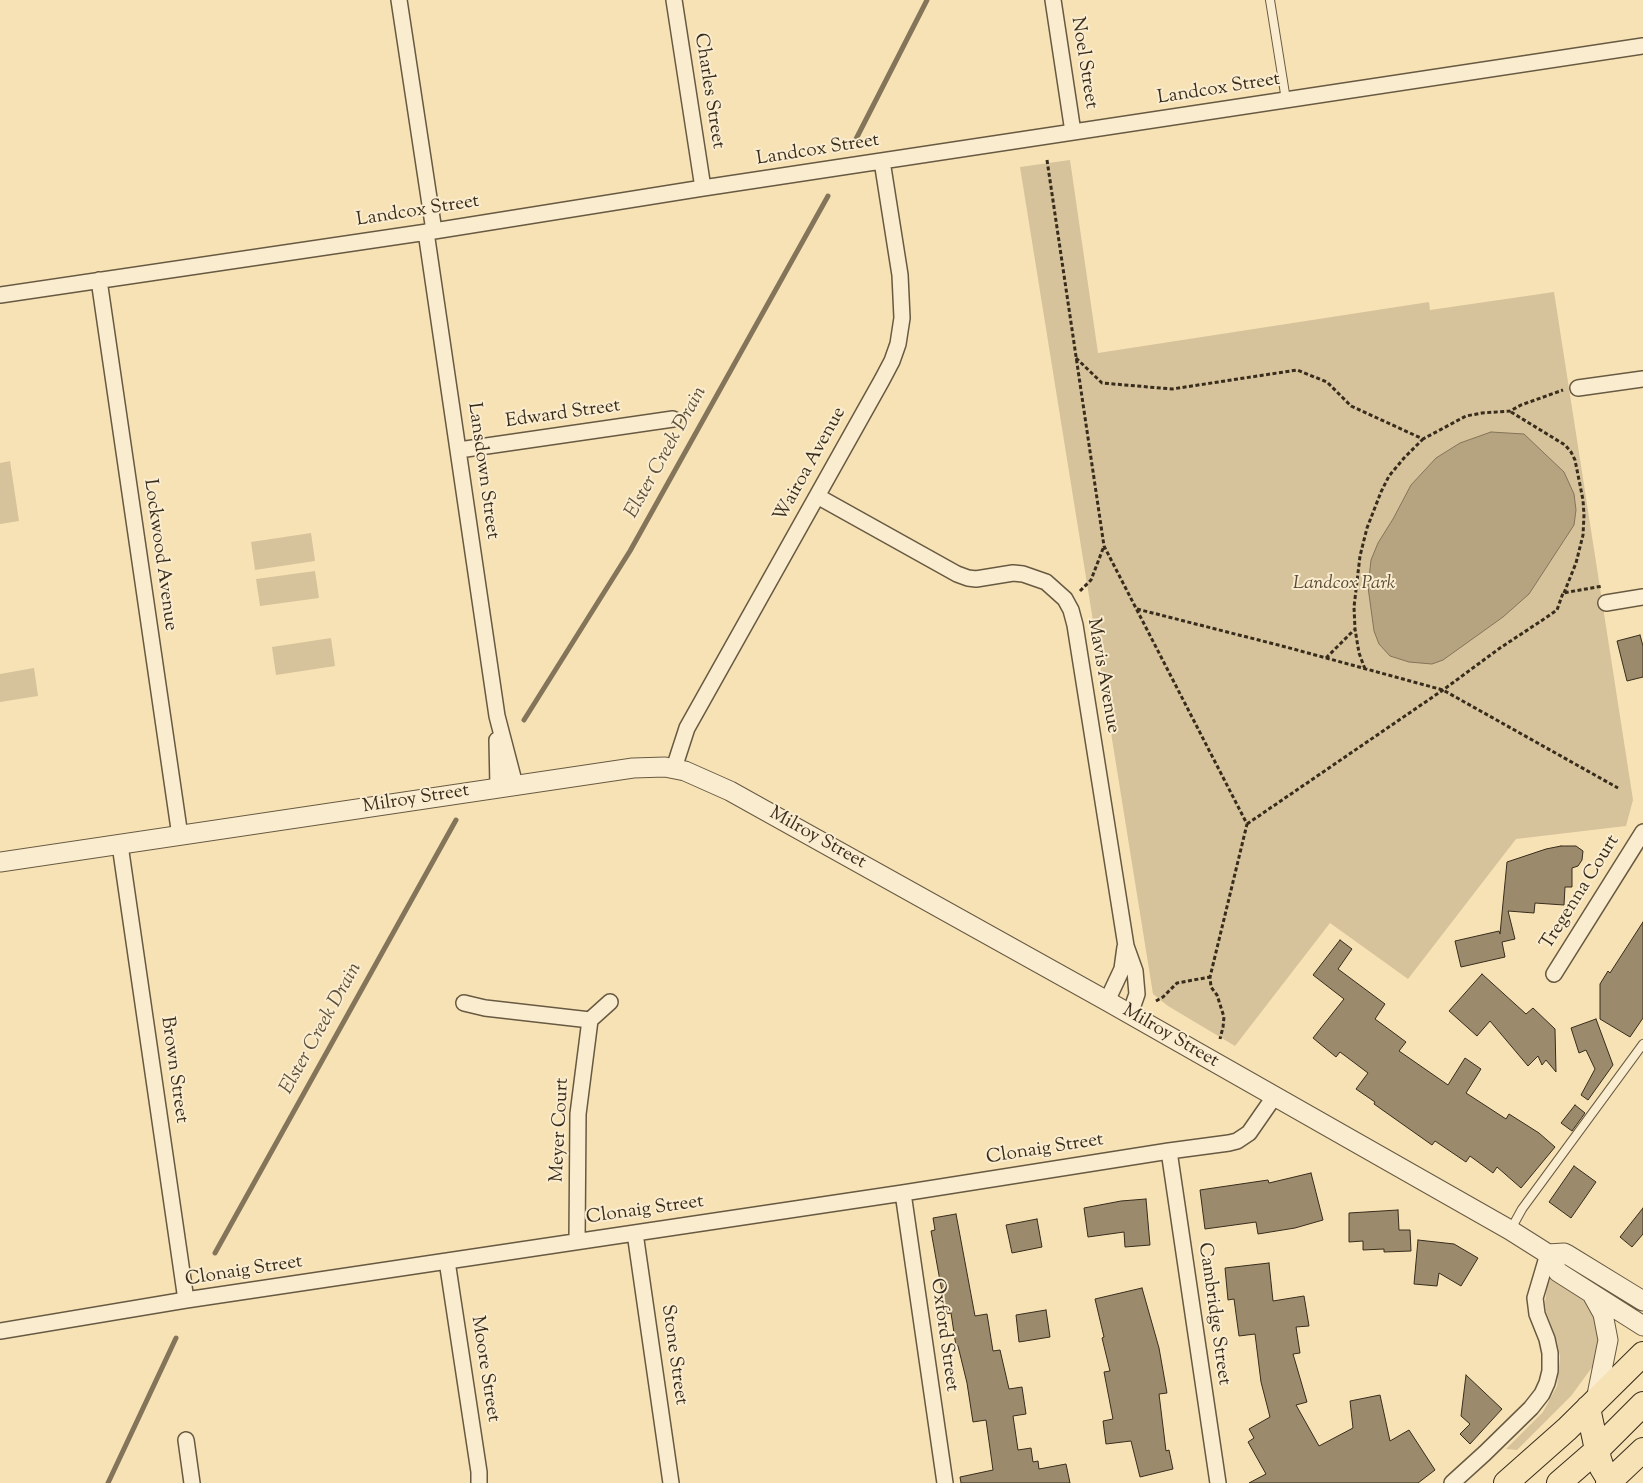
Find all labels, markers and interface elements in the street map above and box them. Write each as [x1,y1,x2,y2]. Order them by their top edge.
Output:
street label: Noel Street [1065,16,1101,110]
street label: Charles Street [688,32,728,150]
street label: Landcox Street [1156,69,1282,111]
street label: Landcox Street [755,130,881,172]
street label: Landcox Street [355,191,481,233]
water label: Elster Creek Drain [621,383,713,523]
street label: Edward Street [504,396,622,434]
street label: Lansdown Street [461,401,503,541]
street label: Wairoa Avenue [770,404,852,526]
street label: Lockwood Avenue [137,478,181,632]
park label: Landcox Park [1293,574,1395,596]
street label: Mavis Avenue [1081,617,1123,735]
street label: Milroy Street [361,780,471,820]
street label: Milroy Street [764,803,870,875]
street label: Tregenna Court [1537,832,1625,954]
water label: Elster Creek Drain [276,959,368,1099]
street label: Milroy Street [1118,1000,1222,1074]
street label: Brown Street [154,1015,192,1125]
street label: Meyer Court [547,1077,575,1183]
street label: Clonaig Street [985,1129,1105,1171]
street label: Clonaig Street [585,1191,705,1231]
street label: Cambridge Street [1192,1241,1234,1387]
street label: Clonaig Street [184,1251,304,1293]
street label: Oxford Street [924,1277,962,1393]
street label: Stone Street [655,1303,691,1407]
street label: Moore Street [464,1314,504,1424]

